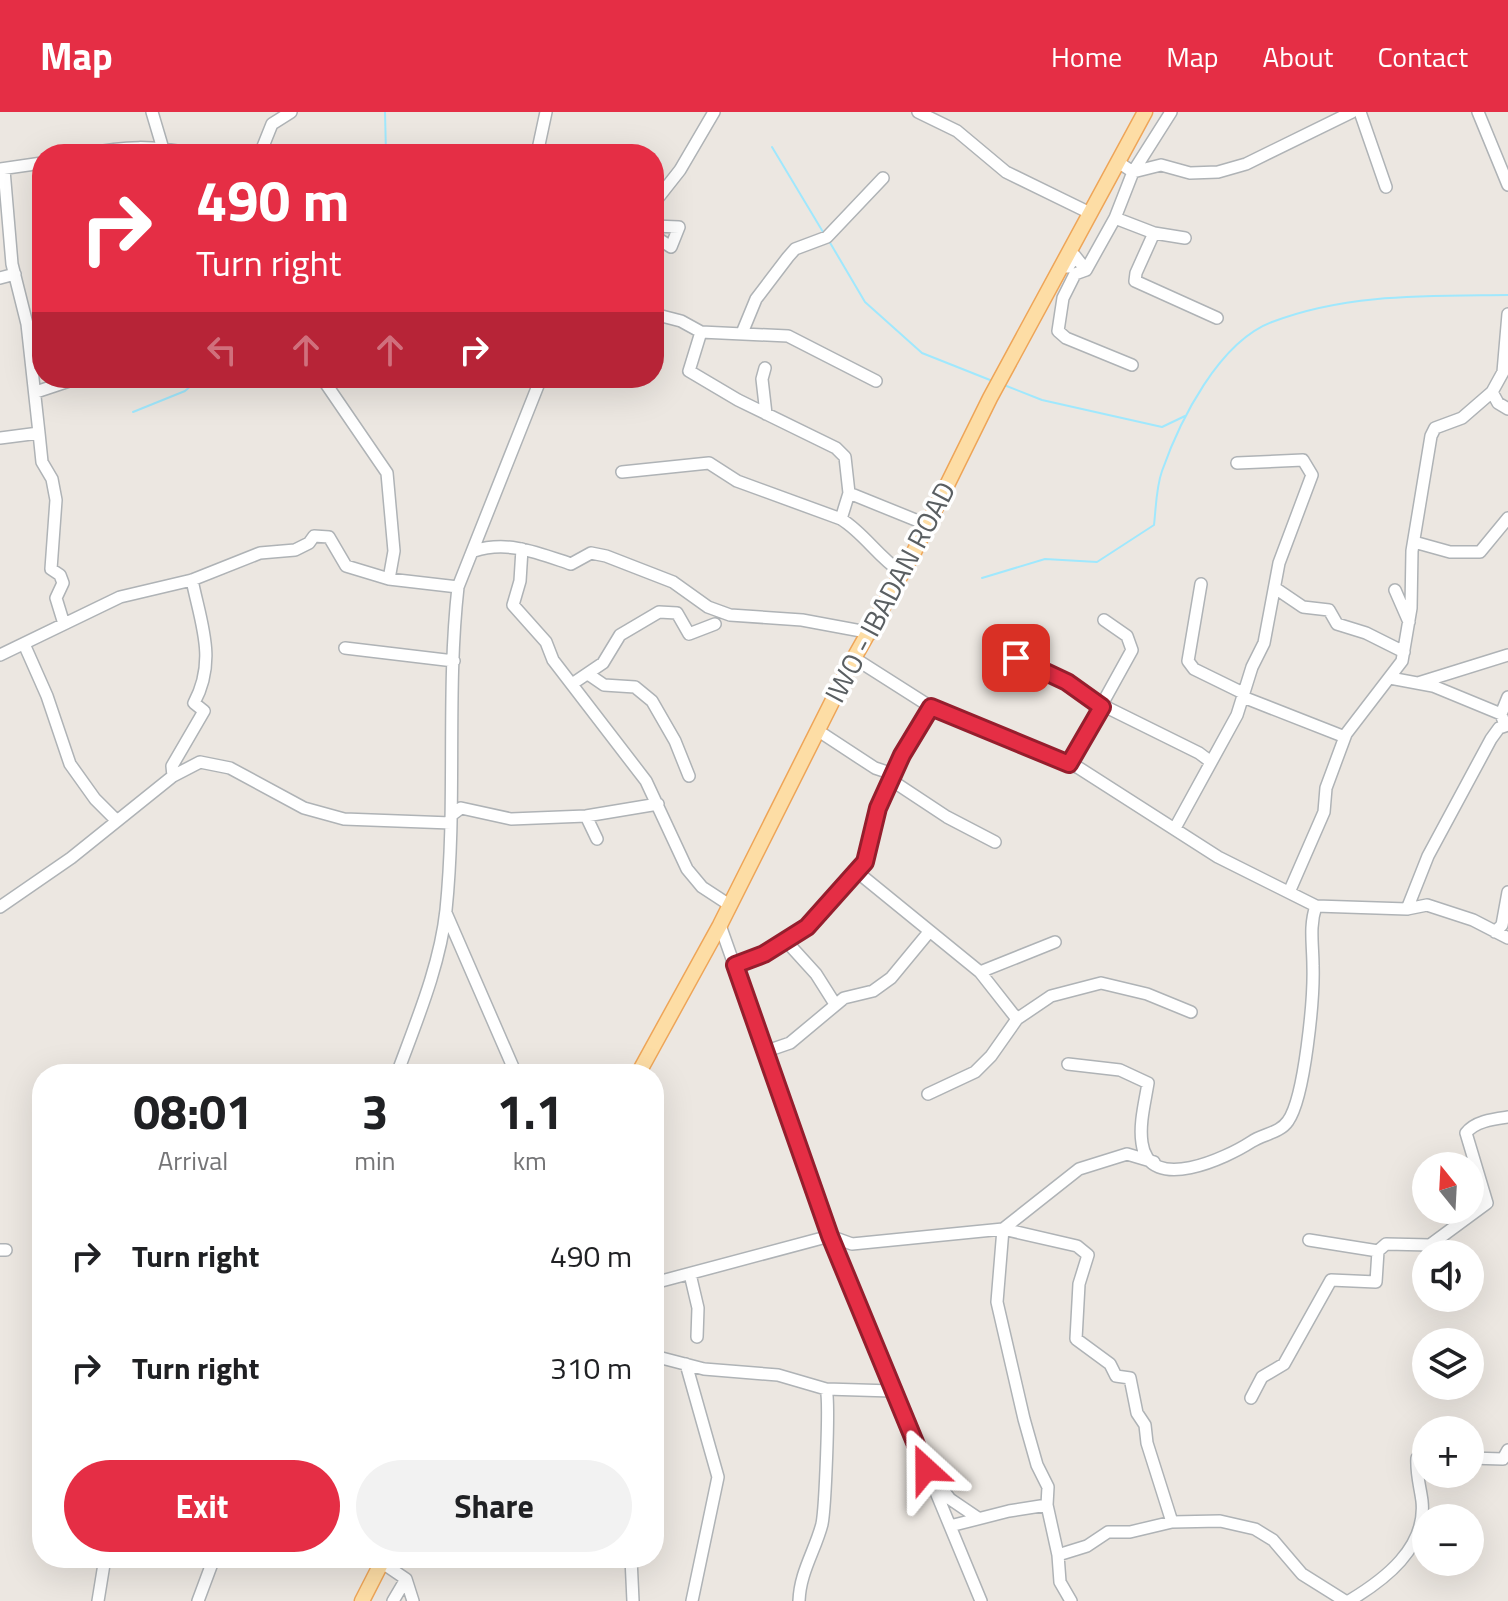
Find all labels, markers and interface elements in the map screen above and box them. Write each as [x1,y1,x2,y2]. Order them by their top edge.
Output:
text: Map [40,27,113,85]
text: Home [1051,35,1122,78]
text: Map [1166,35,1219,78]
text: About [1263,35,1333,78]
text: Contact [1377,35,1468,78]
text: 490 m [196,158,349,243]
icon: right [64,176,168,280]
text: Turn right [196,235,341,290]
icon: left [200,328,244,372]
icon: ahead [284,328,328,372]
icon: ahead [368,328,412,372]
icon: right [452,328,496,372]
street label: IWO - IBADAN ROAD [813,474,966,710]
pin [982,624,1050,692]
icon: arrive [994,636,1038,680]
text: 08:01 [133,1075,253,1148]
text: 3 [361,1075,388,1148]
text: 1.1 [497,1075,563,1148]
text: Arrival [158,1141,228,1180]
text: min [354,1141,396,1180]
text: km [513,1141,547,1180]
north arrow [1412,1152,1484,1224]
map controls [1412,1152,1484,1576]
text: Turn right [132,1233,260,1279]
text: 490 m [550,1233,632,1279]
icon: right [64,1234,108,1278]
button: sound [1412,1240,1484,1312]
button: layers [1412,1328,1484,1400]
text: Turn right [132,1345,260,1391]
text: 310 m [550,1345,632,1391]
icon: right [64,1346,108,1390]
button: + [1412,1416,1484,1488]
position arrow [884,1427,968,1511]
button: Exit [64,1460,340,1552]
button: Share [356,1460,632,1552]
button: − [1412,1504,1484,1576]

